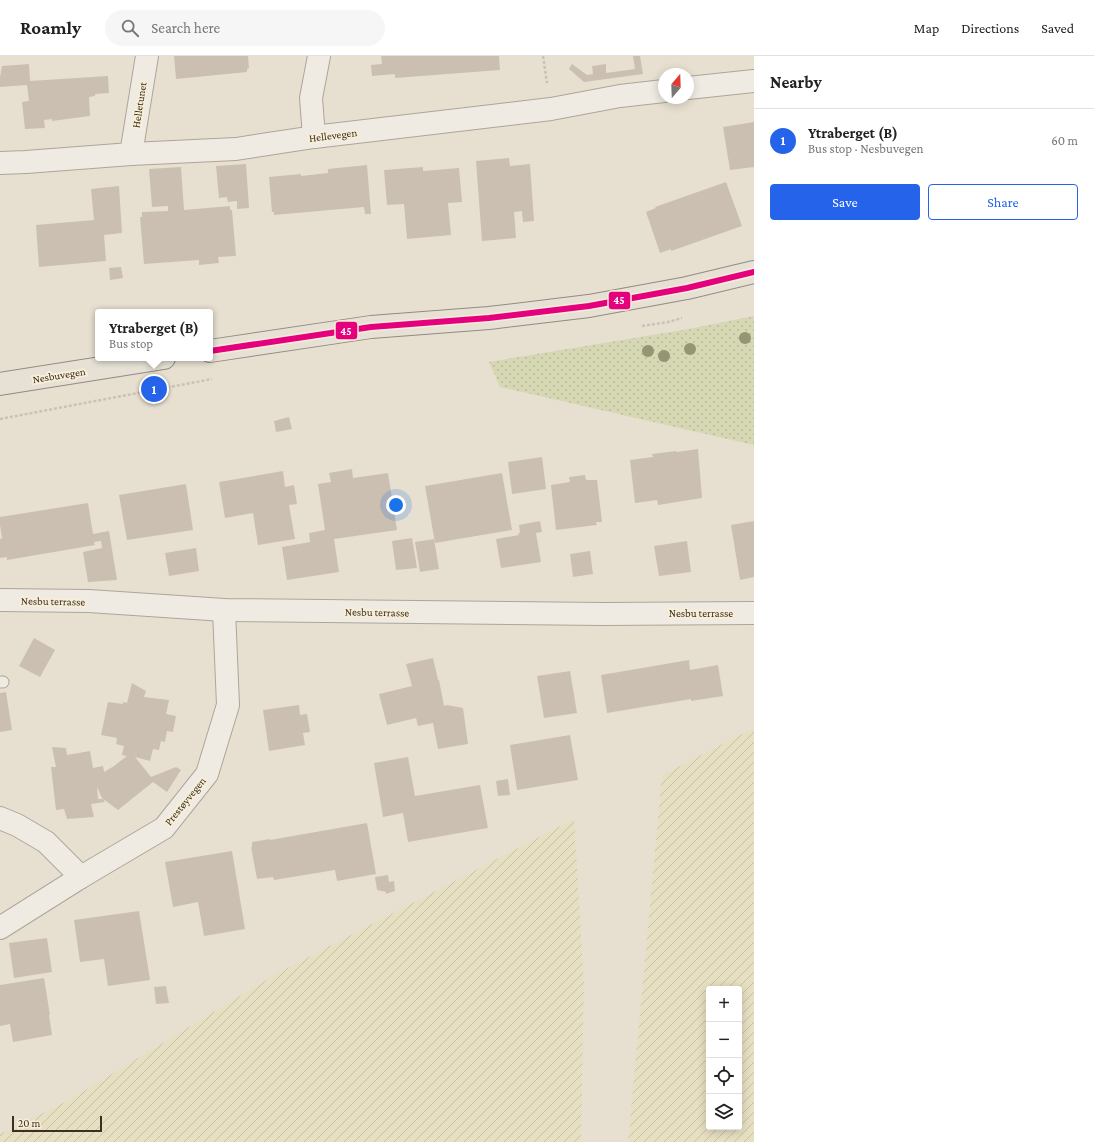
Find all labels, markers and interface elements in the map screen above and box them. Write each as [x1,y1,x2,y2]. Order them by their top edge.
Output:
search box [105,10,385,46]
text: Roamly [20,17,81,38]
icon: search [119,17,141,39]
text: Search here [151,20,220,36]
text: Map [914,20,939,36]
text: Directions [961,20,1019,36]
text: Saved [1041,20,1074,36]
north arrow [658,68,694,104]
text: Nearby [770,73,822,92]
street label: Helletunet [129,81,149,129]
text: Ytraberget (B) [808,125,898,141]
street label: Hellevegen [308,126,358,145]
text: 1 [781,133,785,148]
text: 60 m [1051,133,1078,148]
text: Bus stop · Nesbuvegen [808,141,923,156]
button: Save [770,184,920,220]
button: Share [928,184,1078,220]
line badge: 45 [608,291,631,310]
text: 45 [613,294,625,306]
popup [95,309,213,361]
text: Ytraberget (B) [109,320,199,336]
line badge: 45 [335,321,358,340]
text: 45 [340,325,352,337]
text: Bus stop [109,336,153,351]
street label: Nesbuvegen [32,365,87,386]
pin: 1 [141,374,167,404]
your location [386,495,406,515]
street label: Nesbu terrasse [21,594,85,608]
street label: Nesbu terrasse [345,605,409,619]
street label: Nesbu terrasse [669,607,733,619]
street label: Prestøyvegen [162,774,209,828]
map controls [706,986,742,1130]
button: + [706,986,742,1022]
button: − [706,1022,742,1058]
button: locate [706,1058,742,1094]
button: layers [706,1094,742,1130]
scale bar [12,1114,102,1133]
text: 20 m [18,1117,40,1129]

